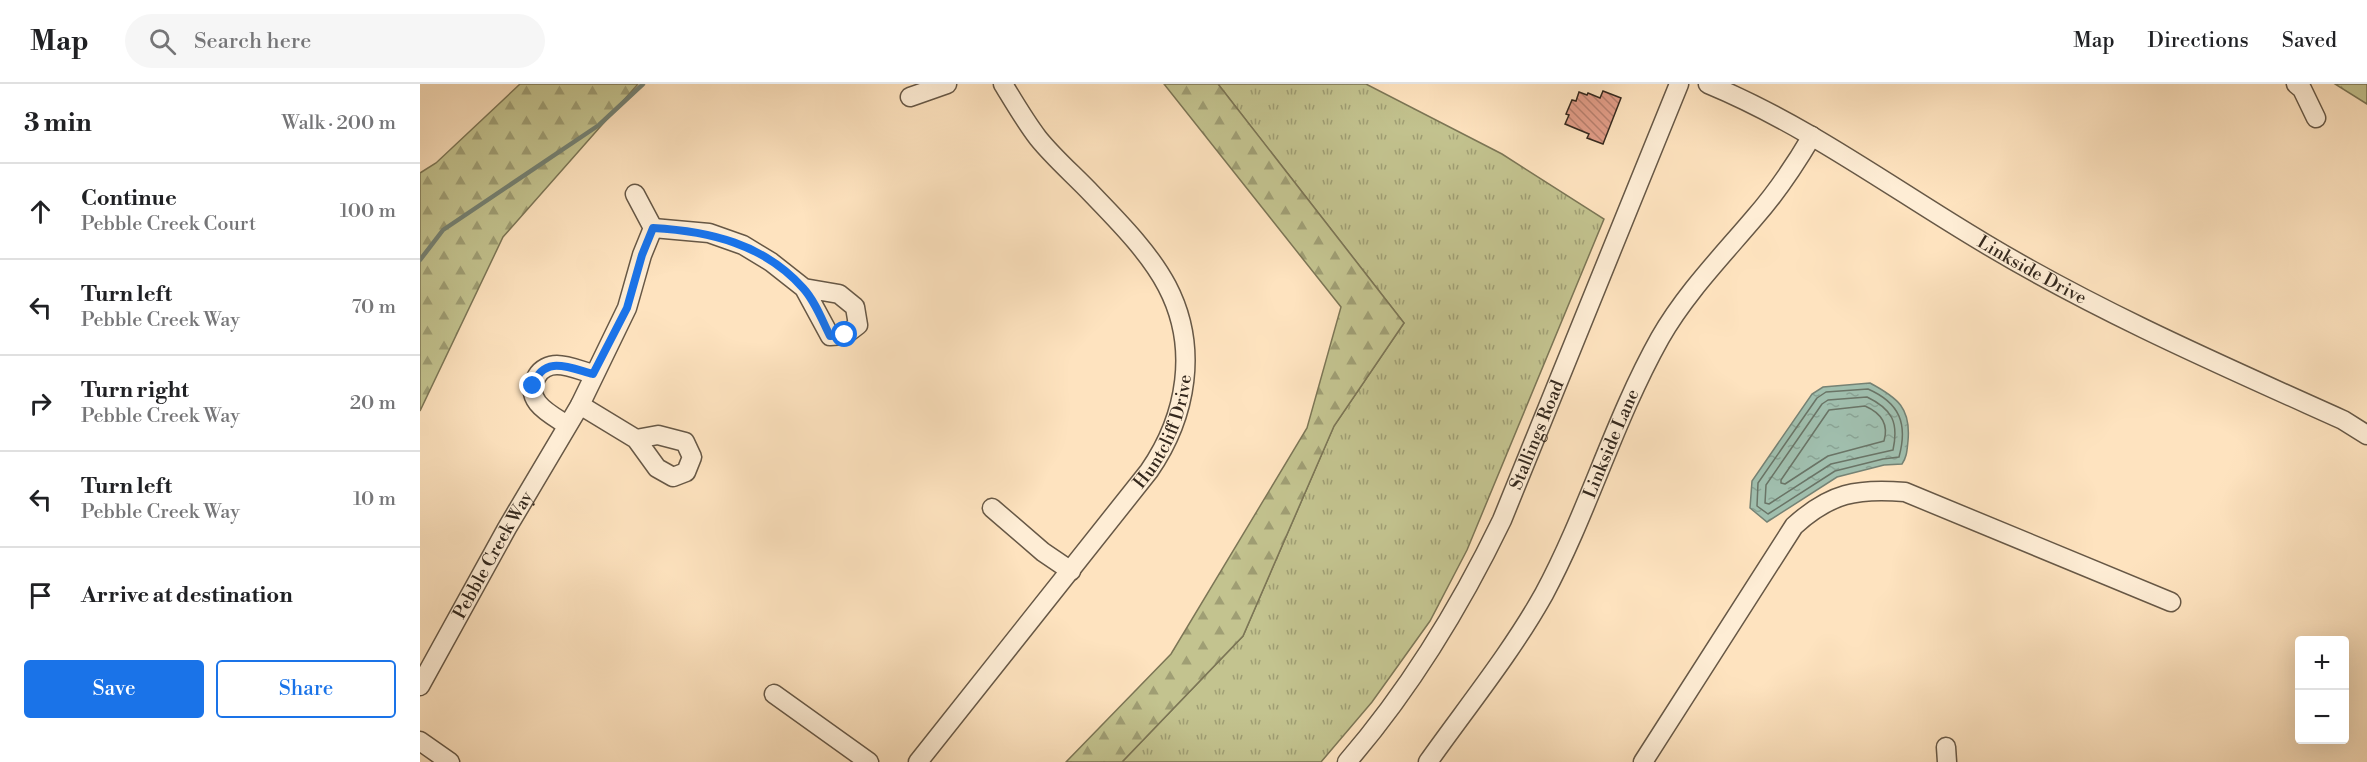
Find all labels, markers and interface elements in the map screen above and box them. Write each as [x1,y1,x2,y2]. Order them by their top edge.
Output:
search box [125,14,545,68]
text: Map [30,24,89,59]
icon: search [146,25,179,58]
text: Search here [194,28,311,55]
text: Map [2073,28,2115,54]
text: Directions [2148,28,2249,54]
text: Saved [2282,28,2337,54]
text: 3 min [24,107,92,139]
text: Walk · 200 m [282,111,396,136]
text: Continue [81,185,177,212]
icon: ahead [24,195,57,228]
text: 100 m [340,199,396,224]
text: Pebble Creek Court [81,212,256,237]
street label: Linkside Drive [1973,230,2091,309]
text: Turn left [81,281,172,308]
icon: left [24,291,57,324]
text: 70 m [352,295,396,320]
text: Pebble Creek Way [81,308,240,333]
route start [831,321,857,347]
route end [519,372,545,398]
street label: Huntcliff Drive [1128,373,1196,493]
street label: Stallings Road [1504,376,1569,493]
text: Turn right [81,377,189,404]
street label: Linkside Lane [1578,385,1644,502]
icon: right [24,387,57,420]
text: 20 m [350,391,396,416]
text: Pebble Creek Way [81,404,240,429]
text: Turn left [81,473,172,500]
icon: left [24,483,57,516]
street label: Pebble Creek Way [448,486,538,623]
text: 10 m [353,487,396,512]
text: Pebble Creek Way [81,500,240,525]
icon: arrive [24,579,57,612]
text: Arrive at destination [81,582,293,609]
map controls [2295,636,2349,744]
button: + [2295,636,2349,690]
button: Save [24,660,204,718]
button: Share [216,660,396,718]
button: − [2295,690,2349,744]

